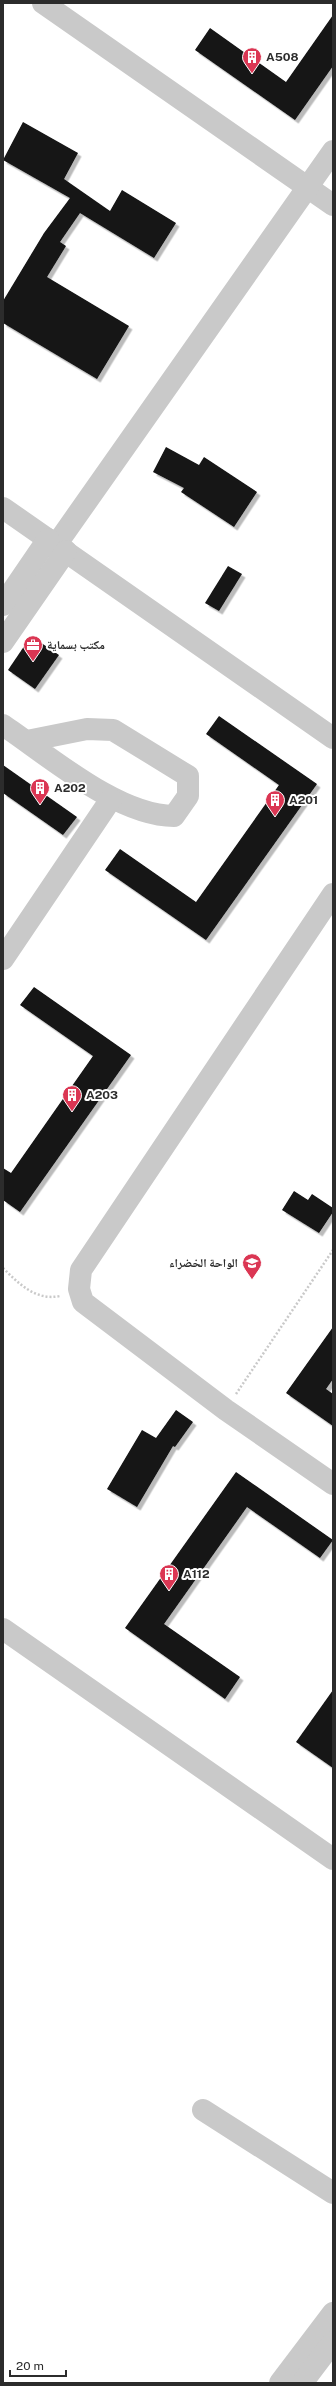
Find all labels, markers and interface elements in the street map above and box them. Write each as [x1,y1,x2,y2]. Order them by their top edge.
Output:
building icon: A508 [241,46,263,74]
place label: A508 [266,50,299,64]
office icon: مكتب بسماية [22,634,44,662]
place label: مكتب بسماية [47,638,105,652]
building icon: A202 [29,777,51,805]
place label: A202 [54,781,86,795]
building icon: A201 [264,789,286,817]
place label: A201 [289,793,318,807]
building icon: A203 [61,1084,83,1112]
place label: A203 [86,1088,118,1102]
school or university icon: الواحة الخضراء [241,1252,263,1280]
place label: الواحة الخضراء [169,1256,238,1270]
building icon: A112 [158,1563,180,1591]
place label: A112 [183,1567,210,1581]
scale bar [10,2352,66,2378]
text: 20 m [16,2359,44,2373]

